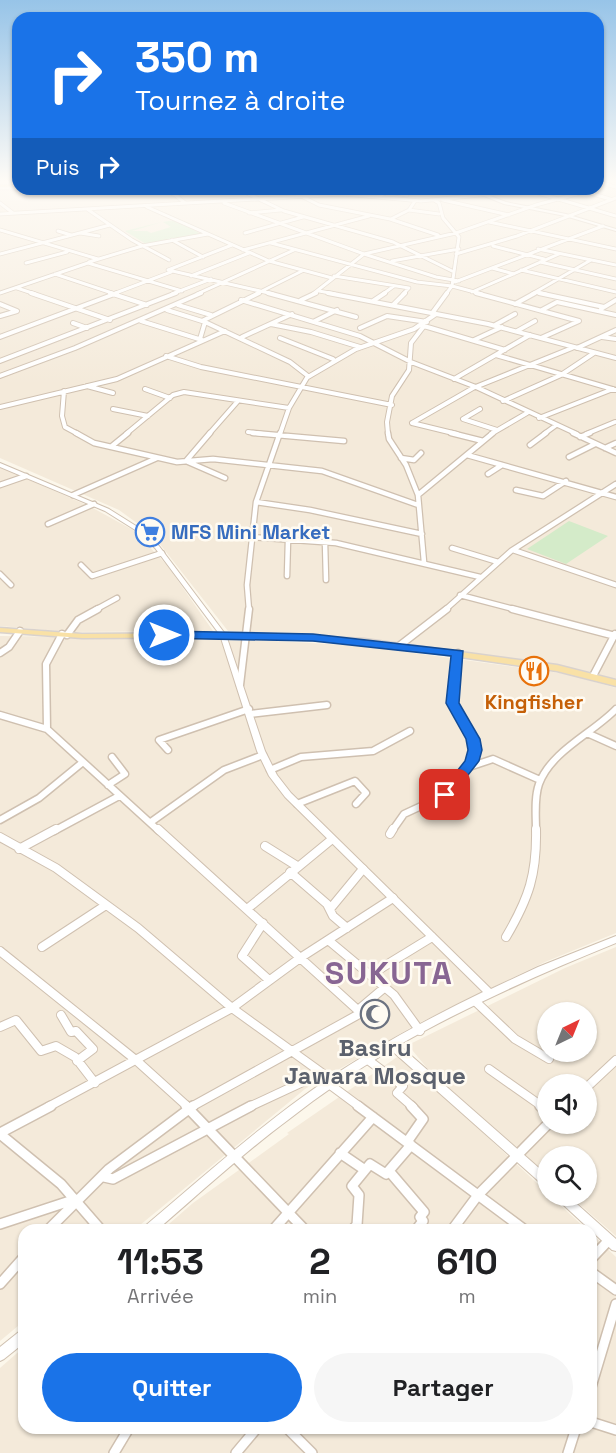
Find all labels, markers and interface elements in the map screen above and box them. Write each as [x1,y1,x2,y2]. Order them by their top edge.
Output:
text: 350 m [135,31,260,84]
icon: right [36,36,114,114]
text: Tournez à droite [135,83,345,118]
icon: right [92,150,125,183]
text: Puis [36,153,80,181]
supermarket icon: MFS Mini Market [134,516,166,548]
place label: MFS Mini Market [171,519,330,545]
position arrow [132,603,196,667]
restaurant icon: Kingfisher [518,655,550,687]
place label: Kingfisher [485,689,583,715]
pin [419,769,470,820]
icon: arrive [428,778,461,811]
district label: SUKUTA [325,953,453,993]
mosque icon: Basiru Jawara Mosque [359,998,391,1030]
north arrow [537,1002,597,1062]
map controls [537,1002,597,1206]
place label: Basiru Jawara Mosque [284,1032,466,1091]
button: sound [537,1074,597,1134]
button: search [537,1146,597,1206]
text: 11:53 [117,1239,204,1285]
text: 2 [309,1239,331,1285]
text: 610 [436,1239,498,1285]
text: Arrivée [127,1283,194,1309]
text: min [303,1283,337,1309]
text: m [458,1283,476,1309]
button: Quitter [42,1353,302,1422]
button: Partager [314,1353,573,1422]

